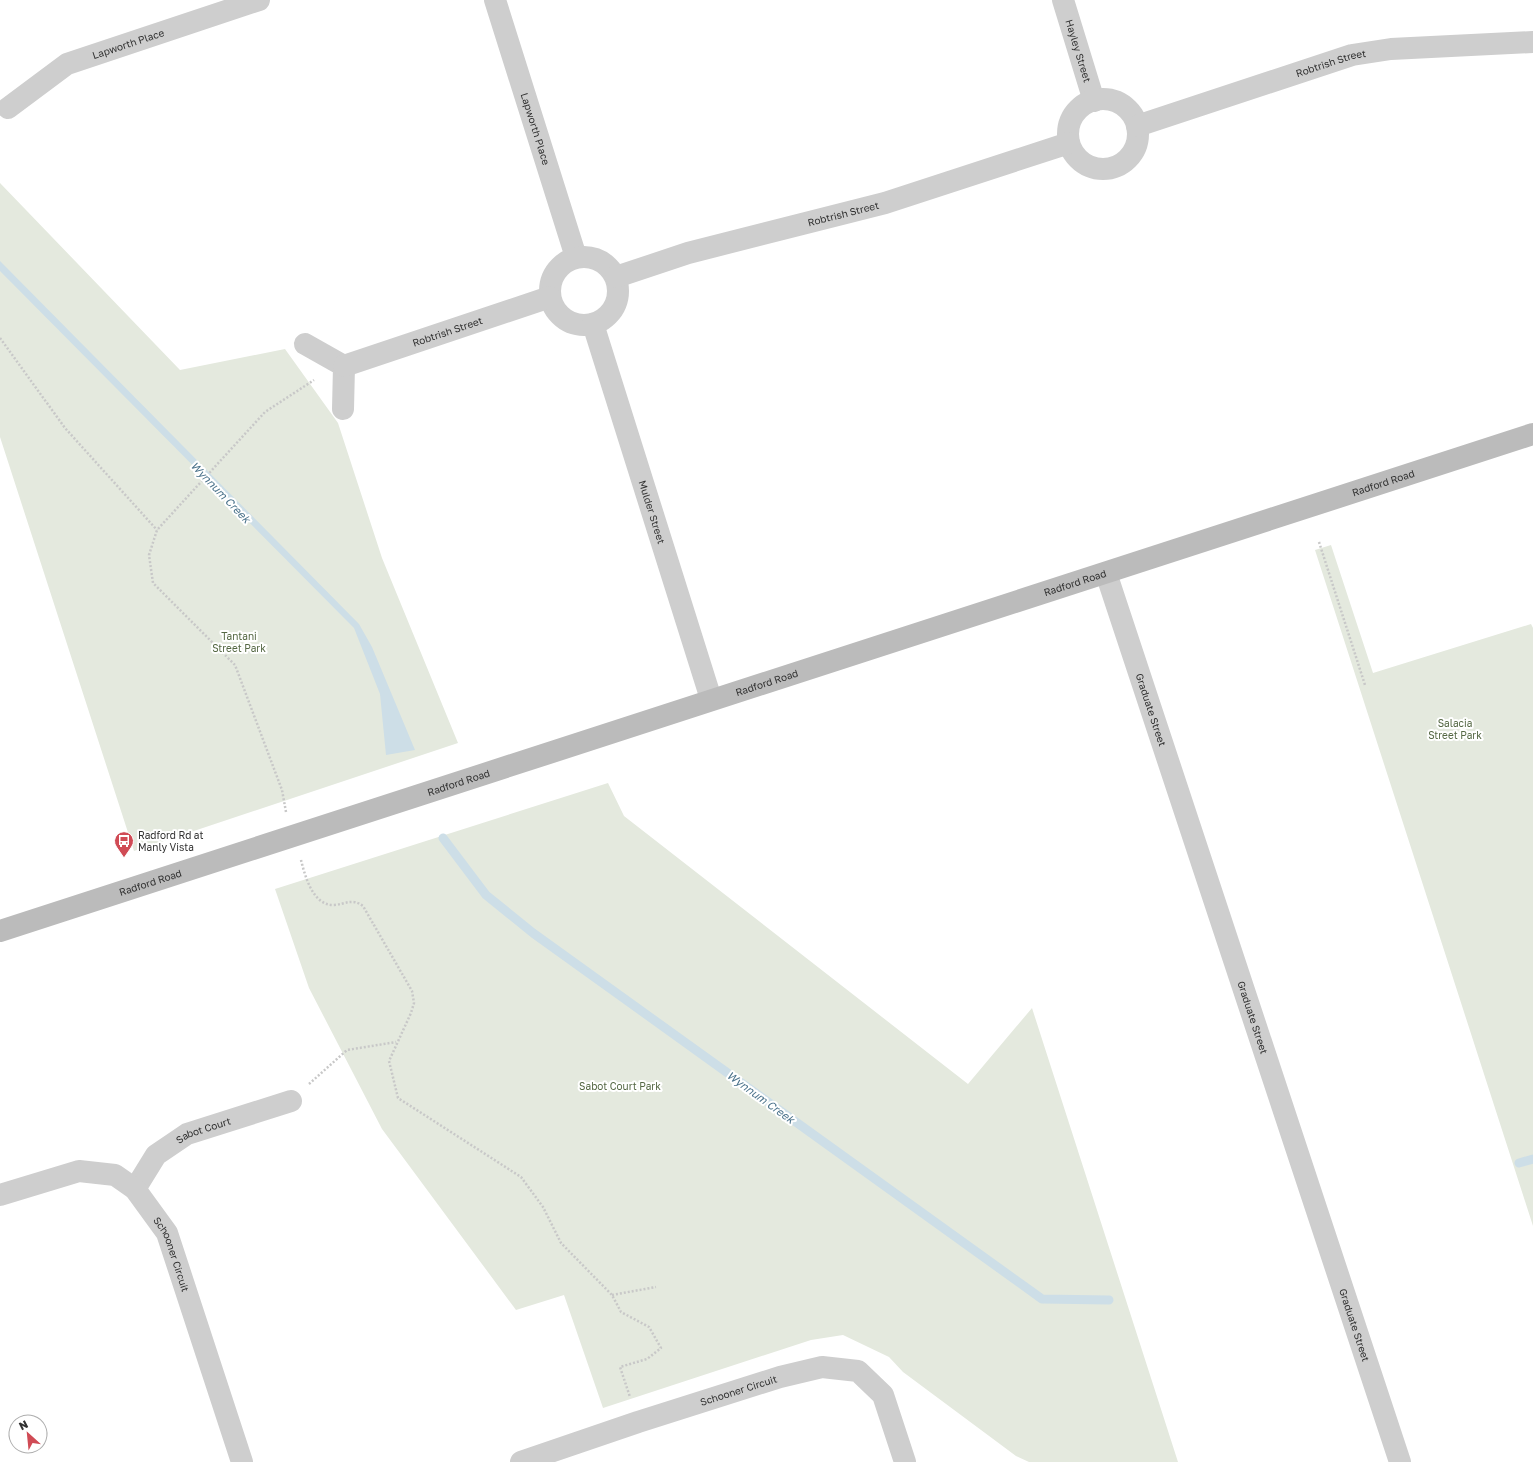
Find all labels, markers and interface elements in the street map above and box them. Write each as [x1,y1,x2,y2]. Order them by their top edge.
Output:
street label: Hayley Street [1063,18,1094,84]
street label: Lapworth Place [91,26,166,61]
street label: Robtrish Street [1294,47,1367,79]
street label: Lapworth Place [519,91,553,166]
street label: Robtrish Street [806,199,880,228]
street label: Robtrish Street [411,314,484,349]
water label: Wynnum Creek [188,459,255,527]
street label: Radford Road [1350,467,1416,498]
street label: Mulder Street [637,479,668,545]
street label: Radford Road [1042,567,1108,598]
park label: Tantani Street Park [212,630,266,654]
street label: Radford Road [734,667,800,698]
street label: Graduate Street [1134,672,1169,748]
park label: Salacia Street Park [1428,717,1482,741]
street label: Radford Road [426,767,491,798]
place label: Radford Rd at Manly Vista [138,829,203,853]
bus stop icon: Radford Rd at Manly Vista [113,830,135,858]
street label: Radford Road [118,867,183,898]
street label: Graduate Street [1235,979,1271,1055]
water label: Wynnum Creek [724,1068,799,1128]
park label: Sabot Court Park [579,1080,661,1092]
street label: Sabot Court [173,1115,232,1146]
street label: Schooner Circuit [151,1214,192,1293]
street label: Graduate Street [1337,1287,1372,1363]
street label: Schooner Circuit [699,1372,778,1408]
north arrow [8,1414,48,1454]
text: N [17,1417,30,1432]

